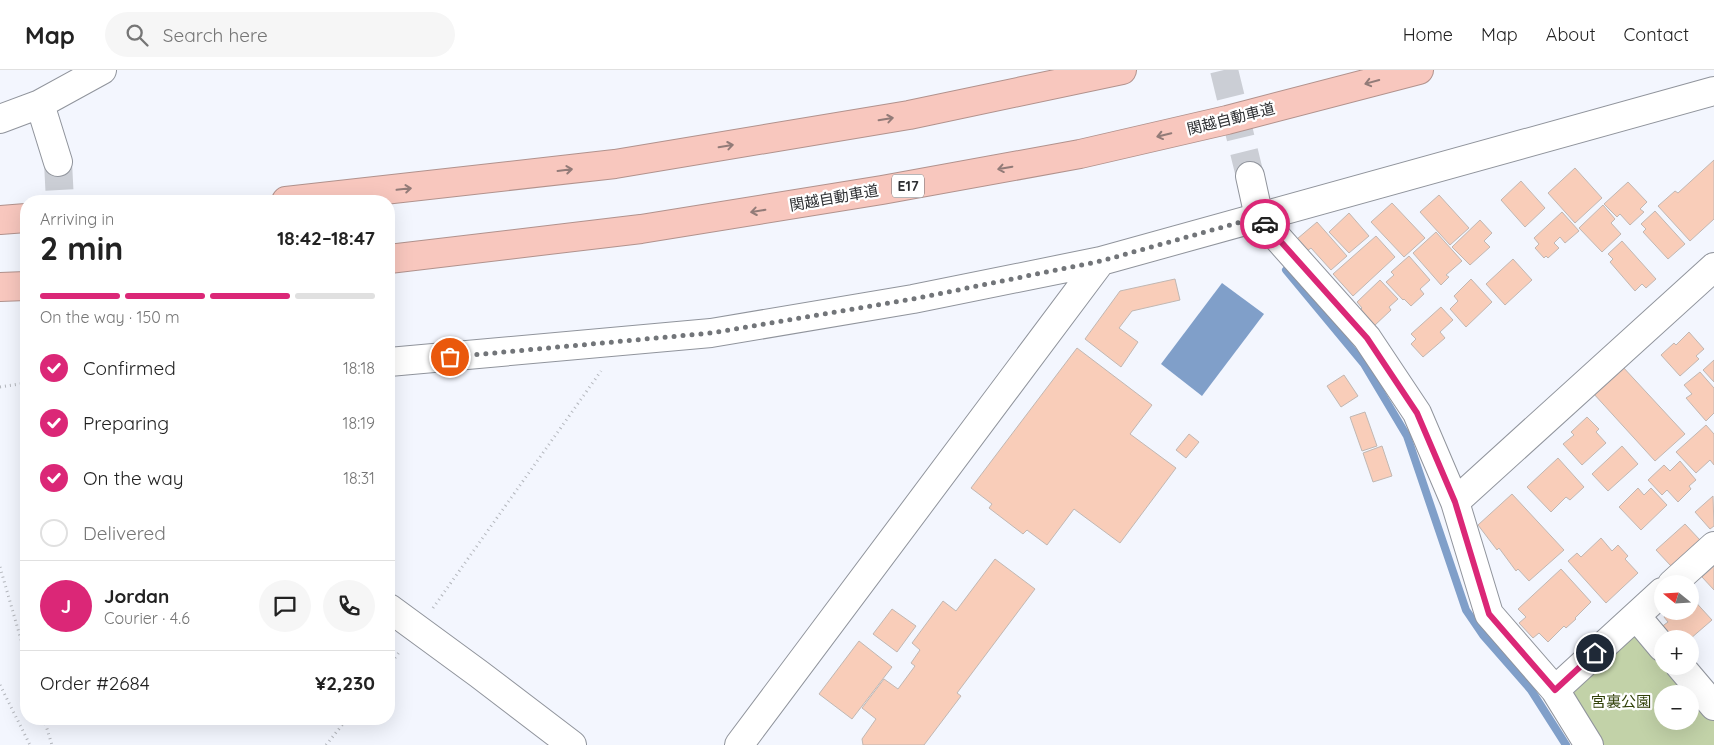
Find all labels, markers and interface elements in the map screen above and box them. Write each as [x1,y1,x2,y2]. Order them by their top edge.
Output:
search box [105,12,455,57]
text: Map [25,20,75,50]
icon: search [123,21,151,49]
text: Search here [163,23,268,47]
text: Home [1403,23,1453,46]
text: Map [1481,23,1518,46]
text: About [1546,23,1596,46]
text: Contact [1624,23,1689,46]
one-way arrow [1365,78,1381,88]
street label: 関越自動車道 [1185,98,1277,139]
one-way arrow [878,114,894,124]
one-way arrow [1156,131,1172,140]
one-way arrow [717,140,733,150]
one-way arrow [997,164,1013,173]
one-way arrow [557,165,573,175]
road number: E17 [892,174,924,198]
street label: 関越自動車道 [788,180,880,215]
one-way arrow [395,184,411,193]
courier [1240,199,1290,249]
one-way arrow [751,206,767,216]
text: Arriving in [40,209,114,229]
icon: car [1251,210,1279,238]
text: 18:42–18:47 [277,226,375,250]
text: 2 min [40,228,123,268]
text: On the way · 150 m [40,307,180,327]
pin [429,336,471,378]
icon: bag [436,343,464,371]
icon: check [40,354,68,382]
text: Confirmed [83,356,176,380]
text: 18:18 [343,358,375,378]
icon: check [40,409,68,437]
text: Preparing [83,411,169,435]
text: 18:19 [343,413,375,433]
icon: check [40,464,68,492]
text: On the way [83,466,184,490]
text: 18:31 [343,468,375,488]
text: Delivered [83,521,166,545]
north arrow [1654,575,1699,620]
map controls [1654,575,1699,730]
button: chat [259,580,311,632]
button: phone [323,580,375,632]
text: Jordan [104,584,169,608]
text: J [61,594,71,618]
text: Courier · 4.6 [104,608,190,628]
button: + [1654,630,1699,675]
pin [1574,632,1616,674]
icon: home [1581,639,1609,667]
text: Order #2684 [40,671,150,695]
text: ¥2,230 [315,671,375,695]
button: − [1654,685,1699,730]
park label: 宮裏公園 [1591,692,1651,711]

